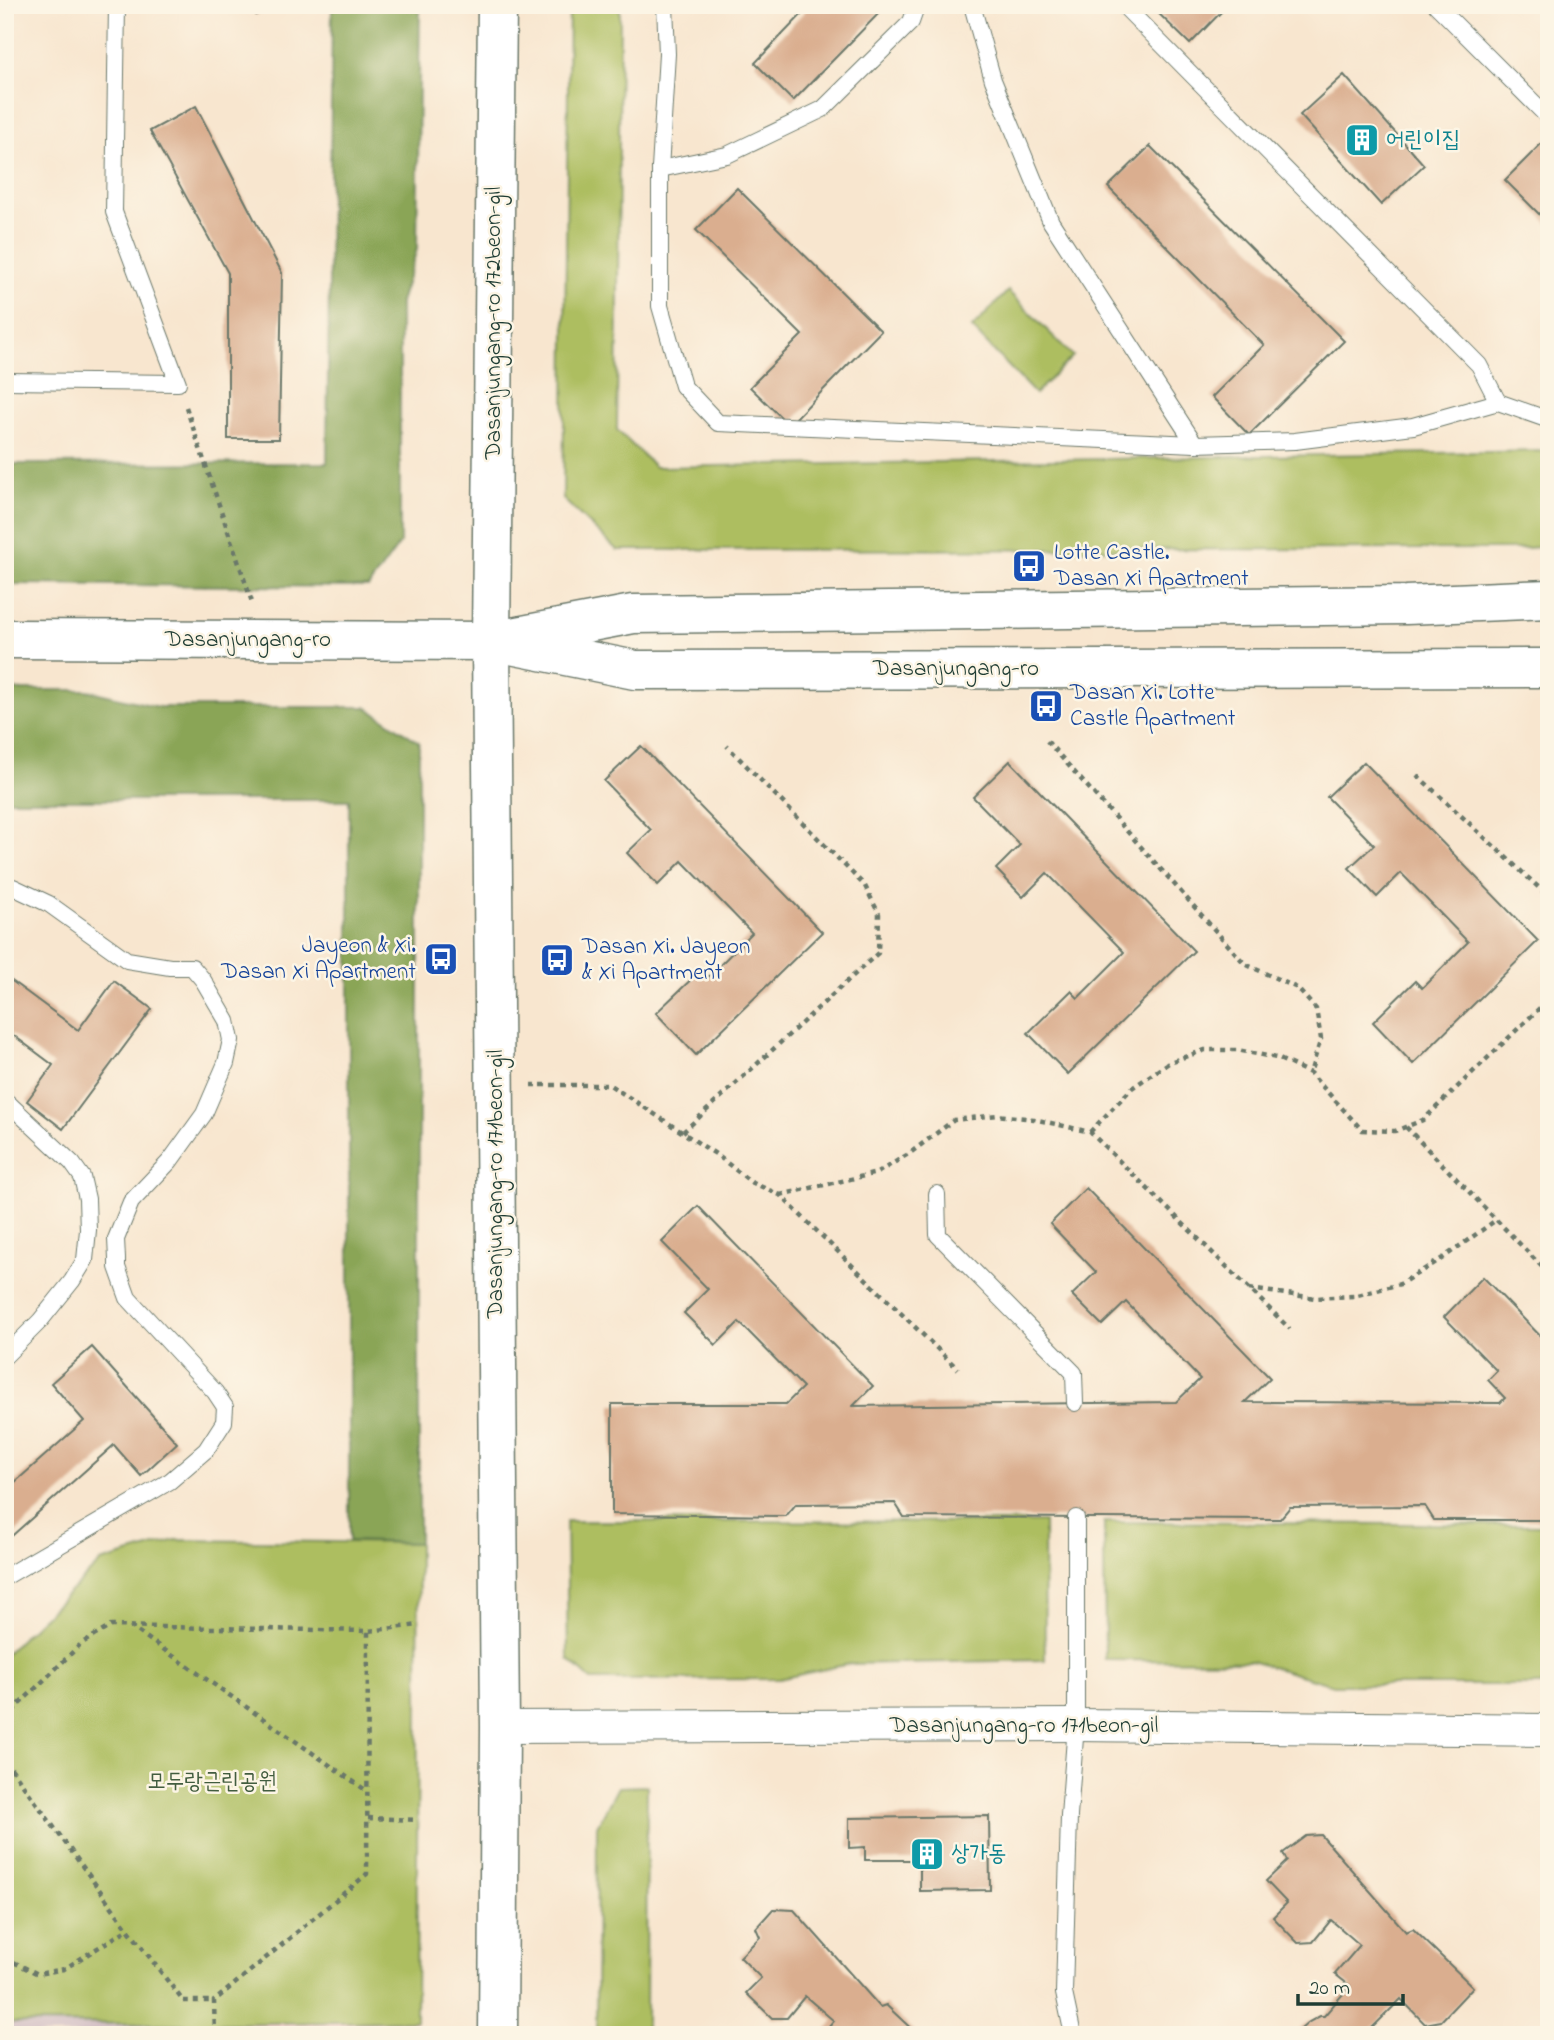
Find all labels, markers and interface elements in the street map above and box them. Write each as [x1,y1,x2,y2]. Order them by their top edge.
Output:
building icon: 어린이집 [1343,121,1381,159]
place label: 어린이집 [1386,124,1460,157]
street label: Dasanjungang-ro 172beon-gil [478,187,512,460]
place label: Lotte Castle. Dasan Xi Apartment [1053,537,1249,596]
bus stop icon: Lotte Castle. Dasan Xi Apartment [1010,547,1048,585]
street label: Dasanjungang-ro [164,624,331,658]
street label: Dasanjungang-ro [872,653,1039,687]
place label: Dasan Xi. Lotte Castle Apartment [1069,677,1236,736]
bus stop icon: Dasan Xi. Lotte Castle Apartment [1027,687,1065,725]
place label: Jayeon & Xi. Dasan Xi Apartment [220,930,416,989]
place label: Dasan Xi. Jayeon & Xi Apartment [581,931,750,990]
bus stop icon: Jayeon & Xi. Dasan Xi Apartment [422,940,460,978]
bus stop icon: Dasan Xi. Jayeon & Xi Apartment [538,941,576,979]
street label: Dasanjungang-ro 171beon-gil [480,1050,514,1319]
street label: Dasanjungang-ro 171beon-gil [889,1710,1158,1744]
park label: 모두랑근린공원 [147,1766,277,1799]
building icon: 상가동 [908,1835,946,1873]
place label: 상가동 [951,1838,1007,1871]
scale bar [1298,1963,1404,2007]
text: 20 m [1309,1974,1350,2004]

